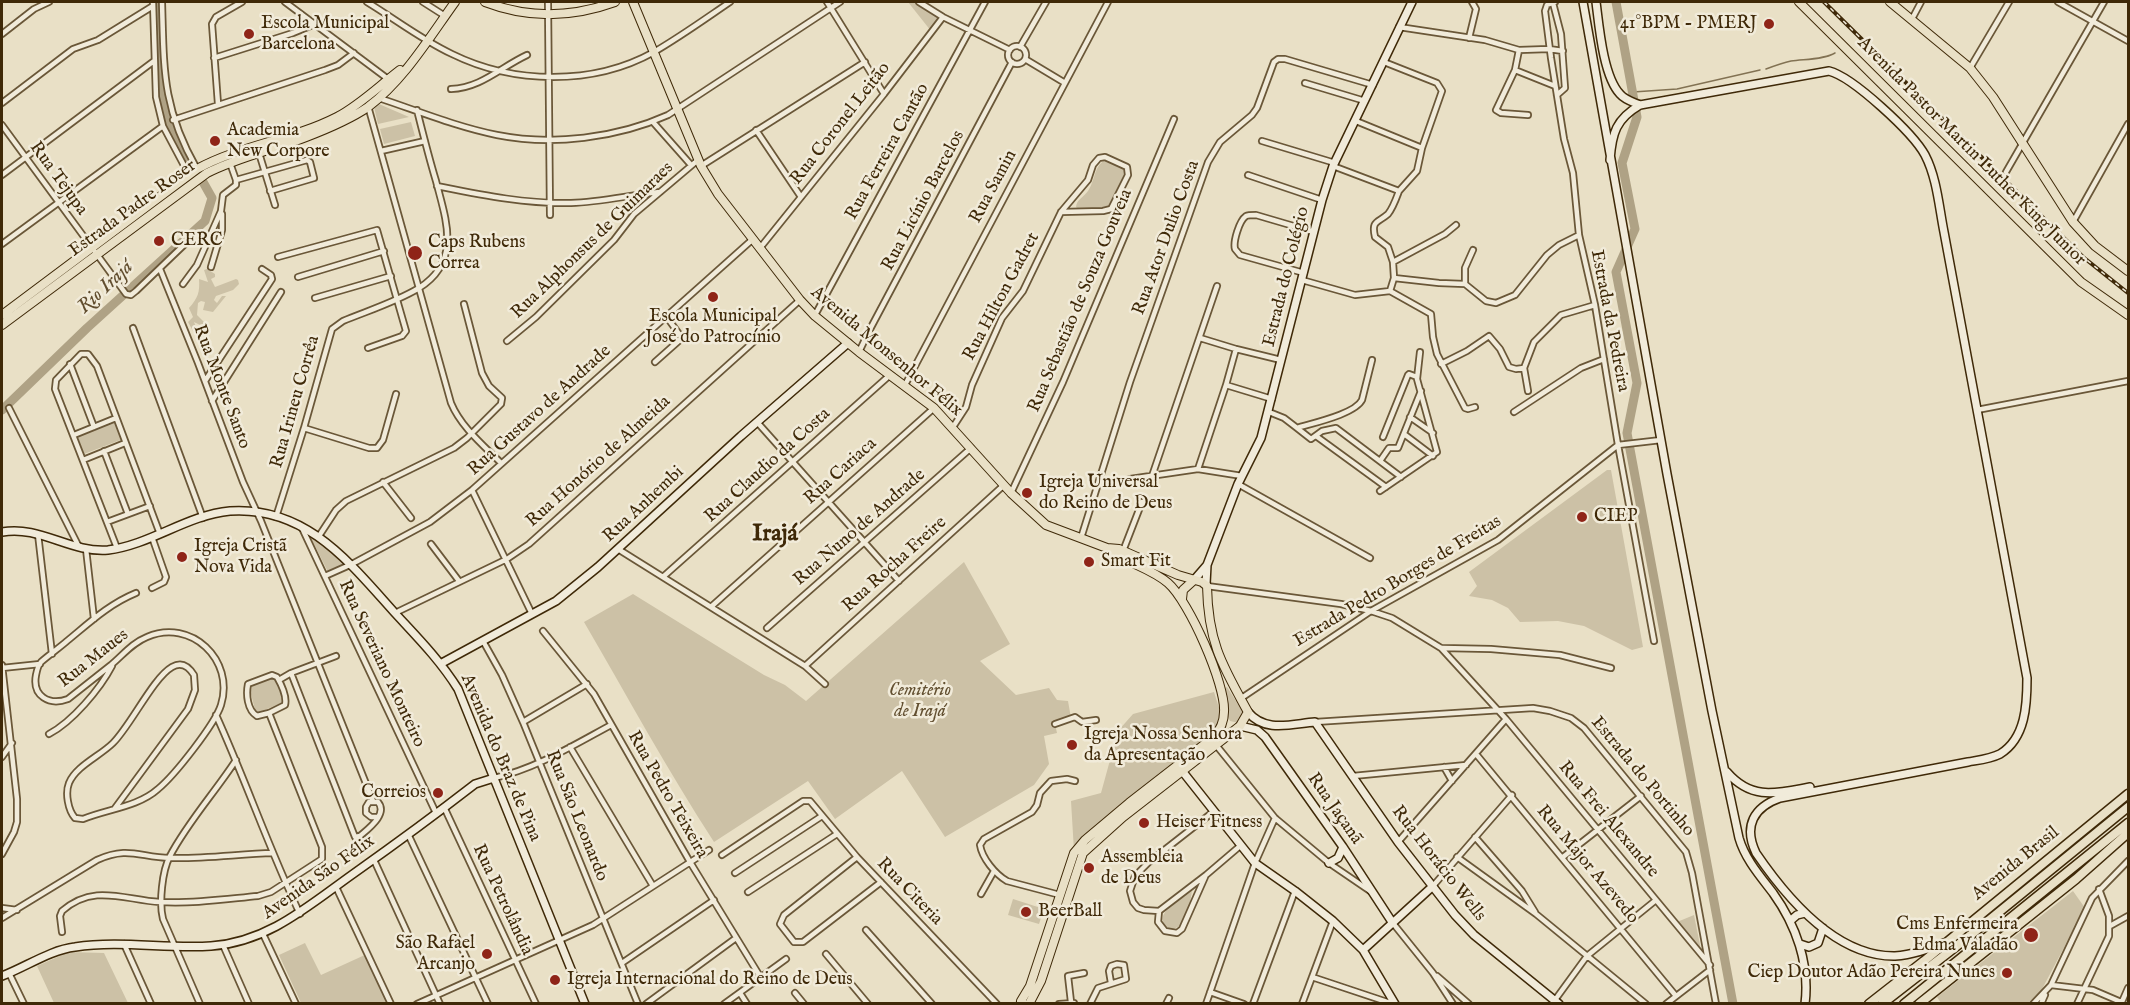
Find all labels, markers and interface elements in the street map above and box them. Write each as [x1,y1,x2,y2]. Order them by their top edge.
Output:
place label: Escola Municipal Barcelona [261,13,389,56]
place label: 41°BPM - PMERJ [1620,13,1757,35]
marker: 41°BPM - PMERJ [1762,17,1776,31]
marker: Escola Municipal Barcelona [242,27,256,41]
street label: Avenida Pastor Martin Luther King Junior [1852,33,2090,271]
street label: Rua Coronel Leitão [786,58,896,190]
street label: Rua Ferreira Cantão [842,80,934,224]
place label: Academia New Corpore [227,120,330,162]
street label: Rua Licínio Barcelos [878,127,970,275]
marker: Academia New Corpore [208,134,222,148]
street label: Rua Tejupa [24,138,92,220]
street label: Rua Samin [966,147,1022,227]
street label: Estrada Padre Roser [65,156,201,262]
street label: Rua Alphonsus de Guimaraes [507,158,679,324]
street label: Rua Ator Dulio Costa [1129,158,1205,318]
street label: Rua Sebastião de Souza Gouveia [1024,186,1138,416]
street label: Estrada do Colégio [1259,205,1315,349]
street label: Rua Hilton Gadret [959,229,1045,365]
place label: CERC [171,230,223,252]
place label: Caps Rubens Correa [428,232,525,274]
marker: CERC [152,234,166,248]
marker: Caps Rubens Correa [406,244,424,262]
street label: Estrada da Pedreira [1585,248,1633,394]
water label: Rio Irajá [73,256,139,320]
street label: Avenida Monsenhor Félix [806,282,966,422]
marker: Escola Municipal José do Patrocínio [706,290,720,304]
place label: Escola Municipal José do Patrocínio [645,306,781,348]
street label: Rua Monte Santo [187,322,255,452]
street label: Rua Irineu Corrêa [267,333,325,471]
street label: Rua Gustavo de Andrade [464,341,616,481]
street label: Rua Honório de Almeida [522,391,676,533]
street label: Rua Claudio da Costa [701,404,835,528]
street label: Rua Cariaca [800,434,882,510]
street label: Rua Anhembi [599,462,689,548]
street label: Rua Nuno de Andrade [790,465,930,591]
place label: Igreja Universal do Reino de Deus [1039,472,1172,514]
marker: Igreja Universal do Reino de Deus [1020,486,1034,500]
place label: CIEP [1594,506,1637,528]
marker: CIEP [1575,510,1589,524]
street label: Estrada Pedro Borges de Freitas [1290,511,1506,653]
street label: Rua Rocha Freire [838,513,952,617]
district label: Irajá [752,521,798,549]
place label: Igreja Cristã Nova Vida [194,536,287,578]
marker: Igreja Cristã Nova Vida [175,550,189,564]
place label: Smart Fit [1101,551,1171,573]
marker: Smart Fit [1082,555,1096,569]
street label: Rua Severiano Monteiro [333,577,429,751]
street label: Rua Maues [55,625,133,693]
street label: Avenida do Braz de Pina [455,671,545,845]
park label: Cemitério de Irajá [889,680,951,722]
street label: Estrada do Portinho [1586,713,1698,841]
place label: Igreja Nossa Senhora da Apresentação [1084,724,1242,766]
street label: Rua Pedro Teixeira [622,727,712,863]
marker: Igreja Nossa Senhora da Apresentação [1065,738,1079,752]
street label: Rua São Leonardo [540,747,612,885]
street label: Rua Frei Alexandre [1553,757,1663,883]
street label: Rua Jaçanã [1302,769,1366,849]
place label: Correios [361,782,426,804]
marker: Correios [431,786,445,800]
street label: Rua Major Azevedo [1531,801,1643,929]
street label: Rua Horácio Wells [1386,802,1490,926]
place label: Heiser Fitness [1156,812,1262,834]
marker: Heiser Fitness [1137,816,1151,830]
street label: Avenida Brasil [1968,822,2064,906]
street label: Avenida São Félix [259,831,379,925]
street label: Rua Petrolândia [467,841,537,959]
place label: Assembleia de Deus [1101,847,1183,890]
street label: Rua Citeria [871,854,947,930]
marker: Assembleia de Deus [1082,861,1096,875]
place label: BeerBall [1038,901,1102,923]
marker: BeerBall [1019,905,1033,919]
place label: Cms Enfermeira Edma Valadão [1896,914,2018,956]
marker: Cms Enfermeira Edma Valadão [2022,926,2040,944]
place label: São Rafael Arcanjo [395,933,475,976]
marker: São Rafael Arcanjo [480,947,494,961]
place label: Ciep Doutor Adão Pereira Nunes [1748,962,1995,984]
marker: Ciep Doutor Adão Pereira Nunes [2000,966,2014,980]
place label: Igreja Internacional do Reino de Deus [567,969,853,991]
marker: Igreja Internacional do Reino de Deus [548,973,562,987]

